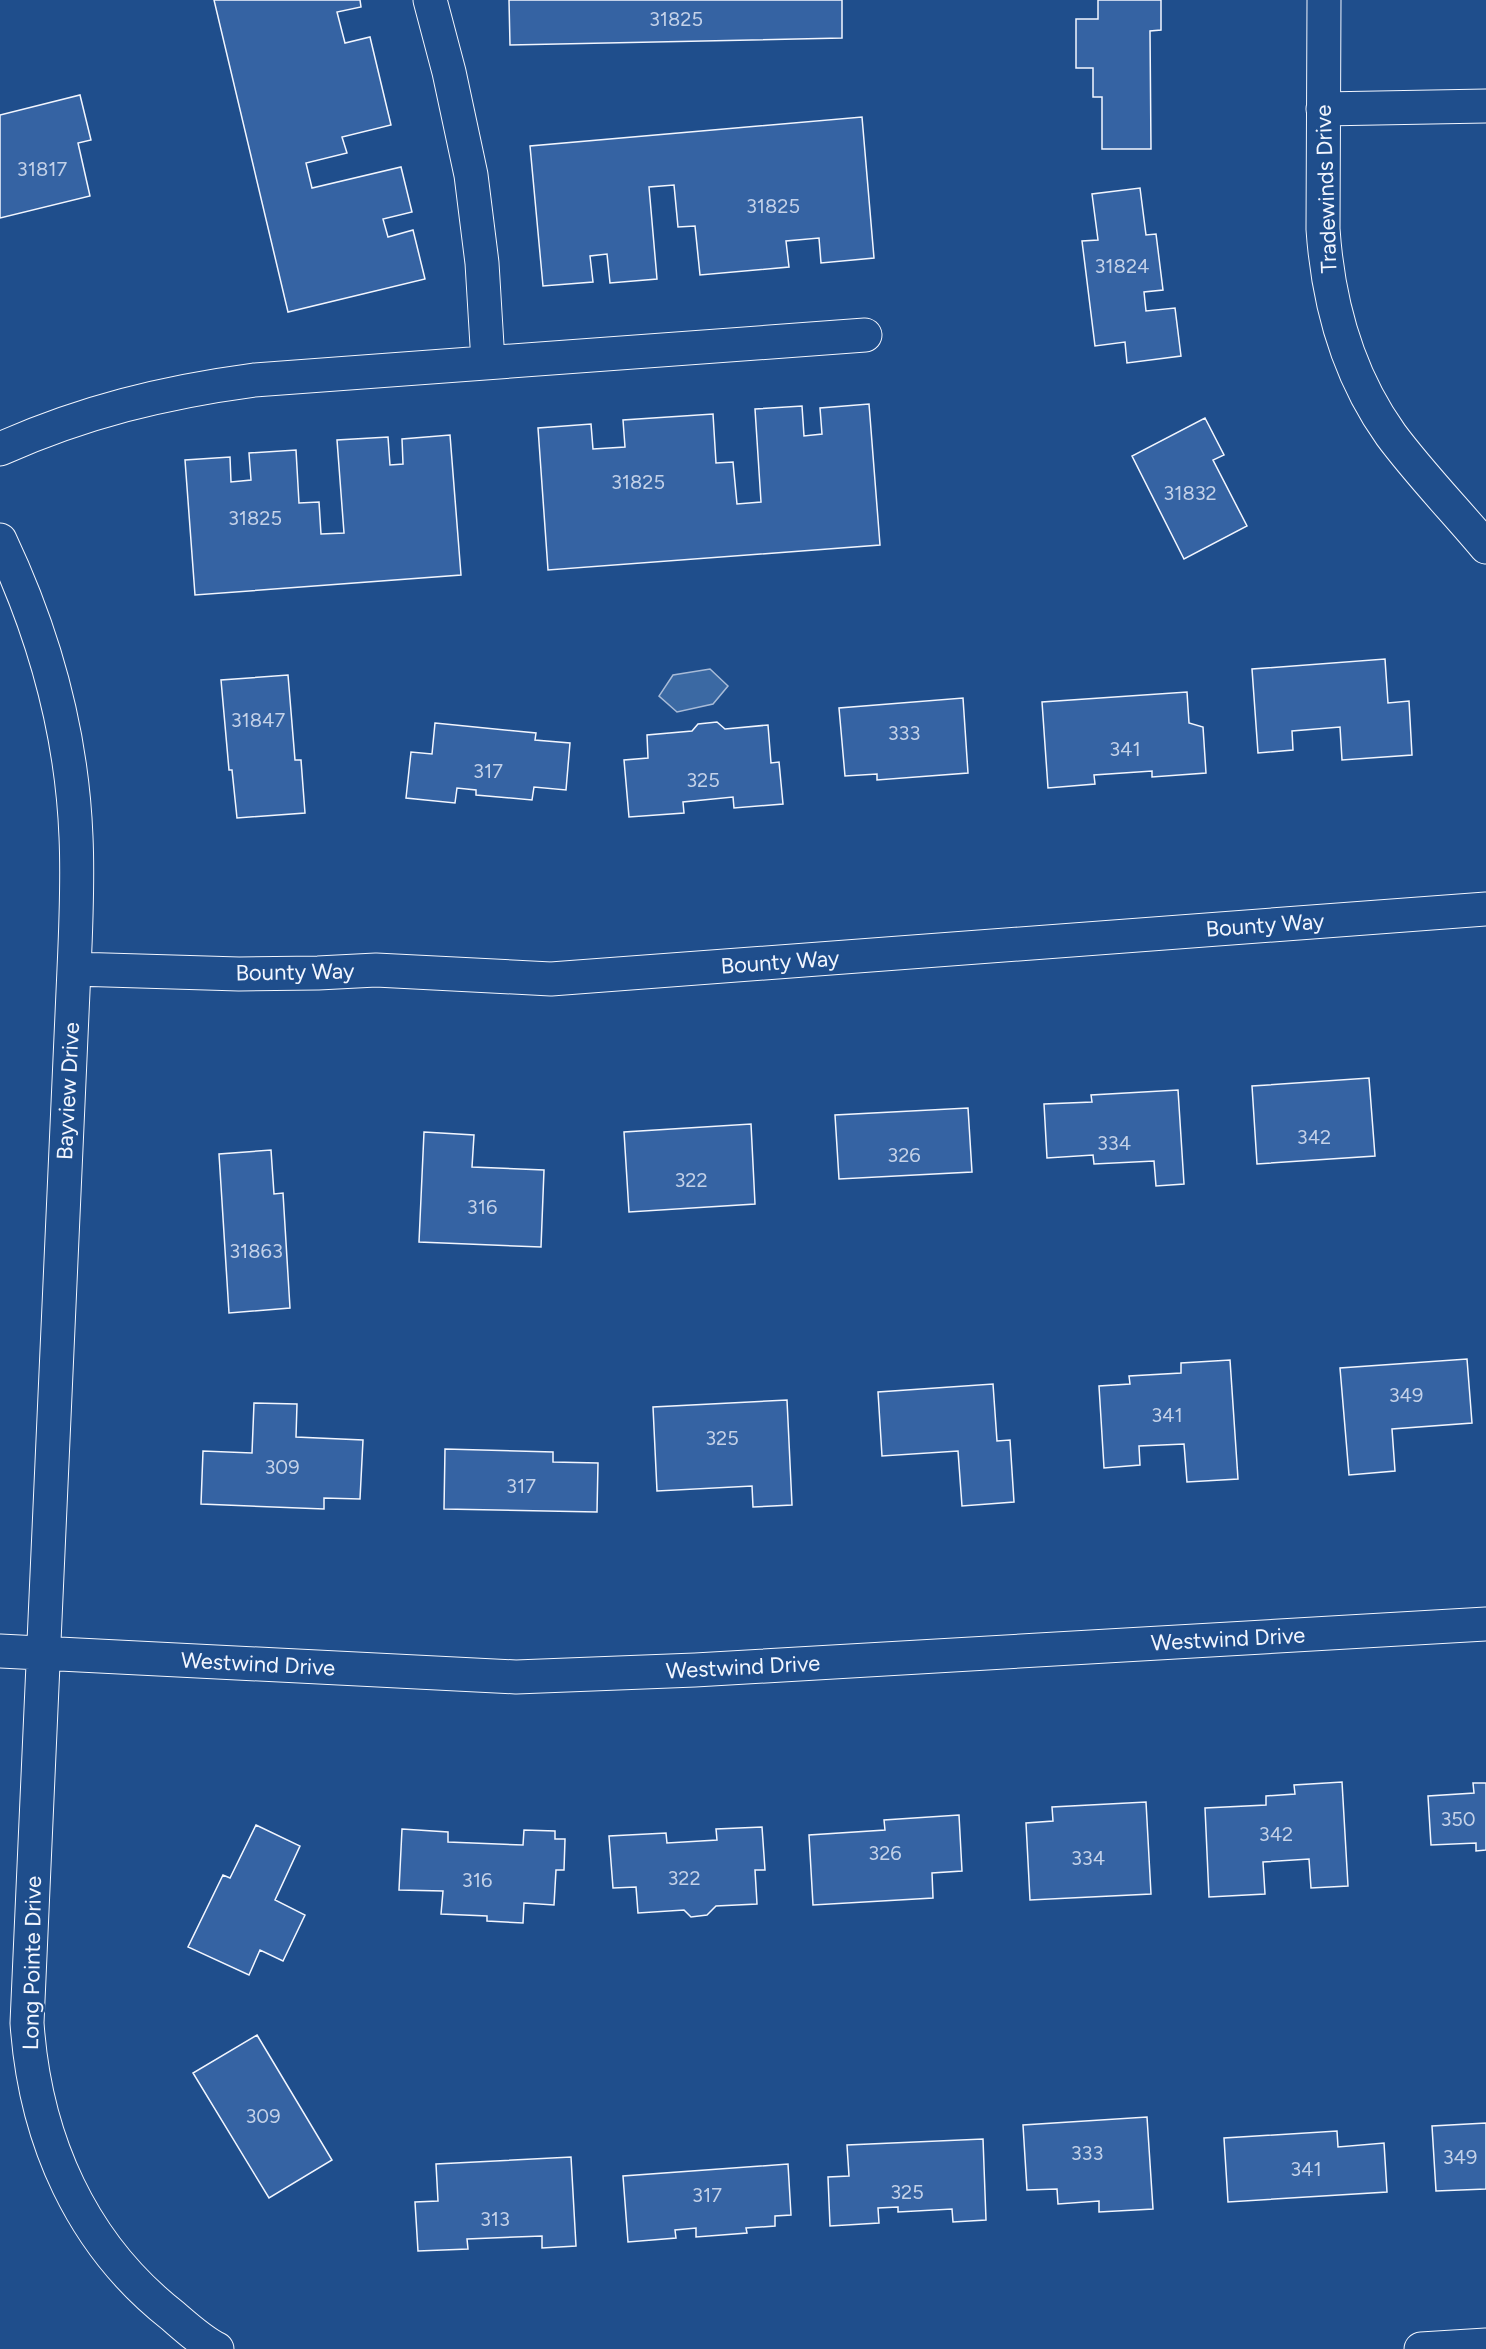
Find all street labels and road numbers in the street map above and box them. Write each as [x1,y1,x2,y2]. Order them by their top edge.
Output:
street label: Tradewinds Drive [1310,104,1342,274]
street label: Bounty Way [1205,907,1326,943]
street label: Bounty Way [720,944,841,980]
street label: Bounty Way [235,957,355,987]
street label: Bayview Drive [51,1021,85,1161]
street label: Westwind Drive [1150,1621,1306,1657]
street label: Westwind Drive [180,1646,336,1682]
street label: Westwind Drive [665,1649,821,1685]
street label: Long Pointe Drive [17,1876,47,2050]

